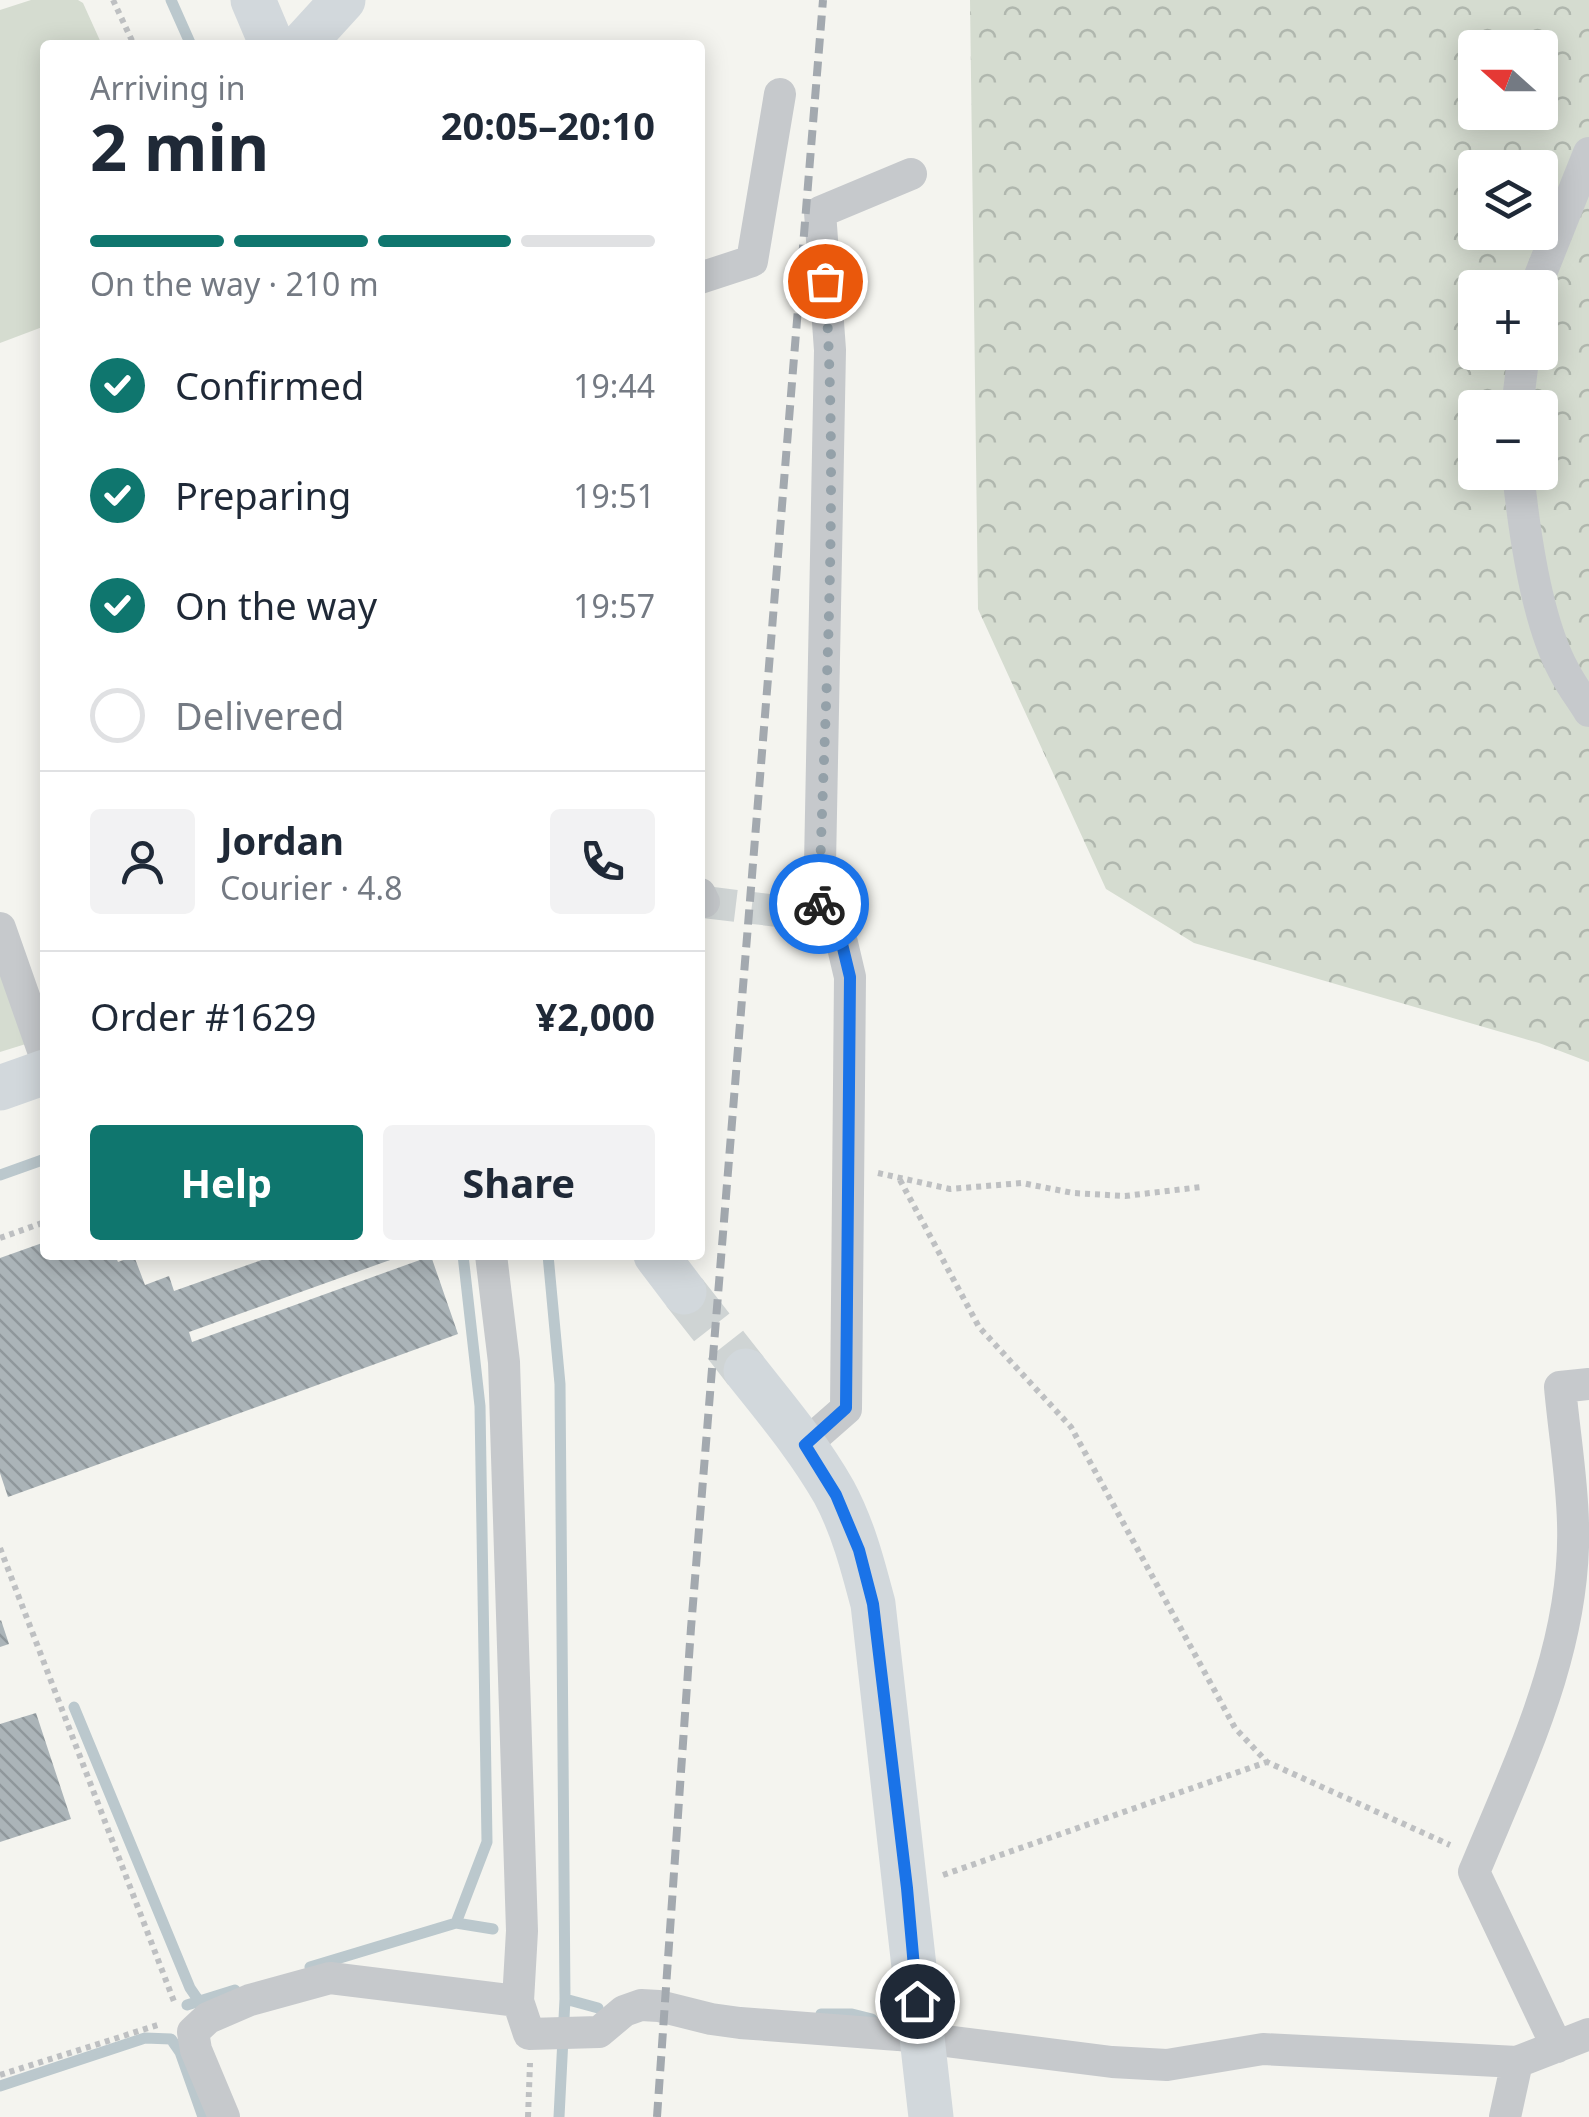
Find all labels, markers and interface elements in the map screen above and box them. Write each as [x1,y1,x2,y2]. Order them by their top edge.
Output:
north arrow [1458,30,1558,130]
map controls [1458,30,1558,490]
text: Arriving in [90,66,245,109]
text: 20:05–20:10 [441,99,655,151]
text: 2 min [90,102,269,190]
button: layers [1458,150,1558,250]
pin [783,239,868,324]
icon: bag [798,254,853,309]
text: On the way · 210 m [90,262,379,305]
button: + [1458,270,1558,370]
icon: check [90,358,145,413]
text: Confirmed [175,359,364,411]
text: 19:44 [573,364,655,407]
button: − [1458,390,1558,490]
icon: check [90,468,145,523]
text: Preparing [175,469,351,521]
text: 19:51 [573,474,655,517]
icon: check [90,578,145,633]
text: On the way [175,579,377,631]
text: 19:57 [573,584,655,627]
text: Delivered [175,689,344,741]
button: person [90,809,195,914]
button: phone [550,809,655,914]
text: Jordan [220,814,344,866]
courier [769,854,869,954]
text: Courier · 4.8 [220,866,403,909]
icon: bike [792,877,847,932]
text: Order #1629 [90,990,316,1042]
text: ¥2,000 [535,990,655,1042]
button: Help [90,1125,363,1240]
button: Share [383,1125,655,1240]
pin [875,1959,960,2044]
icon: home [890,1974,945,2029]

